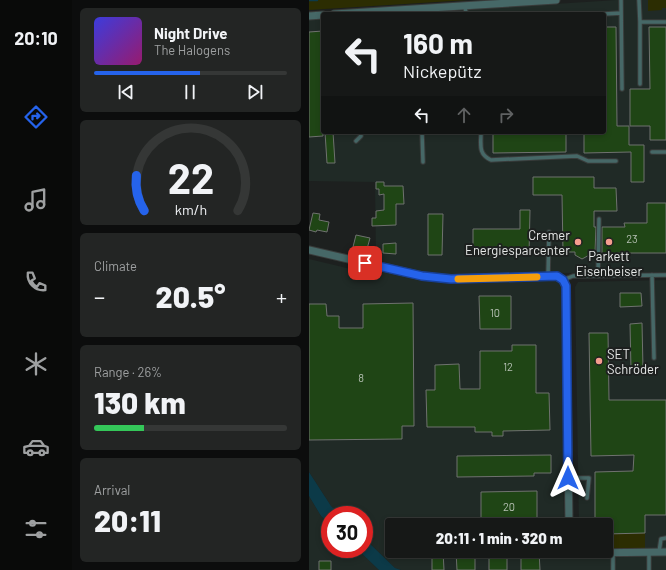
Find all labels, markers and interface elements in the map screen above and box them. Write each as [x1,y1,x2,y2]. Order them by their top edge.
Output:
text: Night Drive [154,24,227,42]
text: 160 m [403,26,473,60]
text: 20:10 [14,27,58,49]
icon: left [337,28,389,80]
text: The Halogens [154,42,230,58]
text: Nickepütz [403,60,482,82]
icon: previous [115,81,137,103]
icon: pause [179,81,201,103]
icon: next [244,81,266,103]
icon: directions [22,103,50,131]
icon: left [411,104,433,126]
icon: ahead [453,104,475,126]
icon: right [495,104,517,126]
text: 22 [167,151,214,201]
icon: music [22,186,50,214]
text: km/h [174,200,207,217]
place label: Cremer Energiesparcenter [465,227,570,258]
house number: 23 [626,232,638,245]
marker: Cremer Energiesparcenter [573,237,583,247]
marker: Parkett Eisenbeiser [604,237,614,247]
pin [348,246,382,280]
place label: Parkett Eisenbeiser [576,248,643,279]
icon: arrive [354,252,376,274]
text: Climate [94,258,137,274]
icon: phone [22,268,50,296]
text: 20.5° [156,278,225,314]
text: − [94,283,105,309]
text: + [276,283,287,309]
house number: 10 [490,306,500,319]
place label: SET Schröder [607,346,659,377]
icon: climate [22,350,50,378]
marker: SET Schröder [594,356,604,366]
house number: 12 [503,360,513,373]
text: Range · 26% [94,364,162,380]
house number: 8 [358,371,364,384]
text: 130 km [94,384,186,420]
icon: car [22,433,50,461]
position arrow [547,457,589,499]
text: Arrival [94,482,130,498]
house number: 20 [503,500,515,513]
text: 20:11 [94,502,161,538]
speed limit sign: 30 [321,506,373,558]
icon: filters [22,515,50,543]
text: 20:11 · 1 min · 320 m [436,529,562,547]

